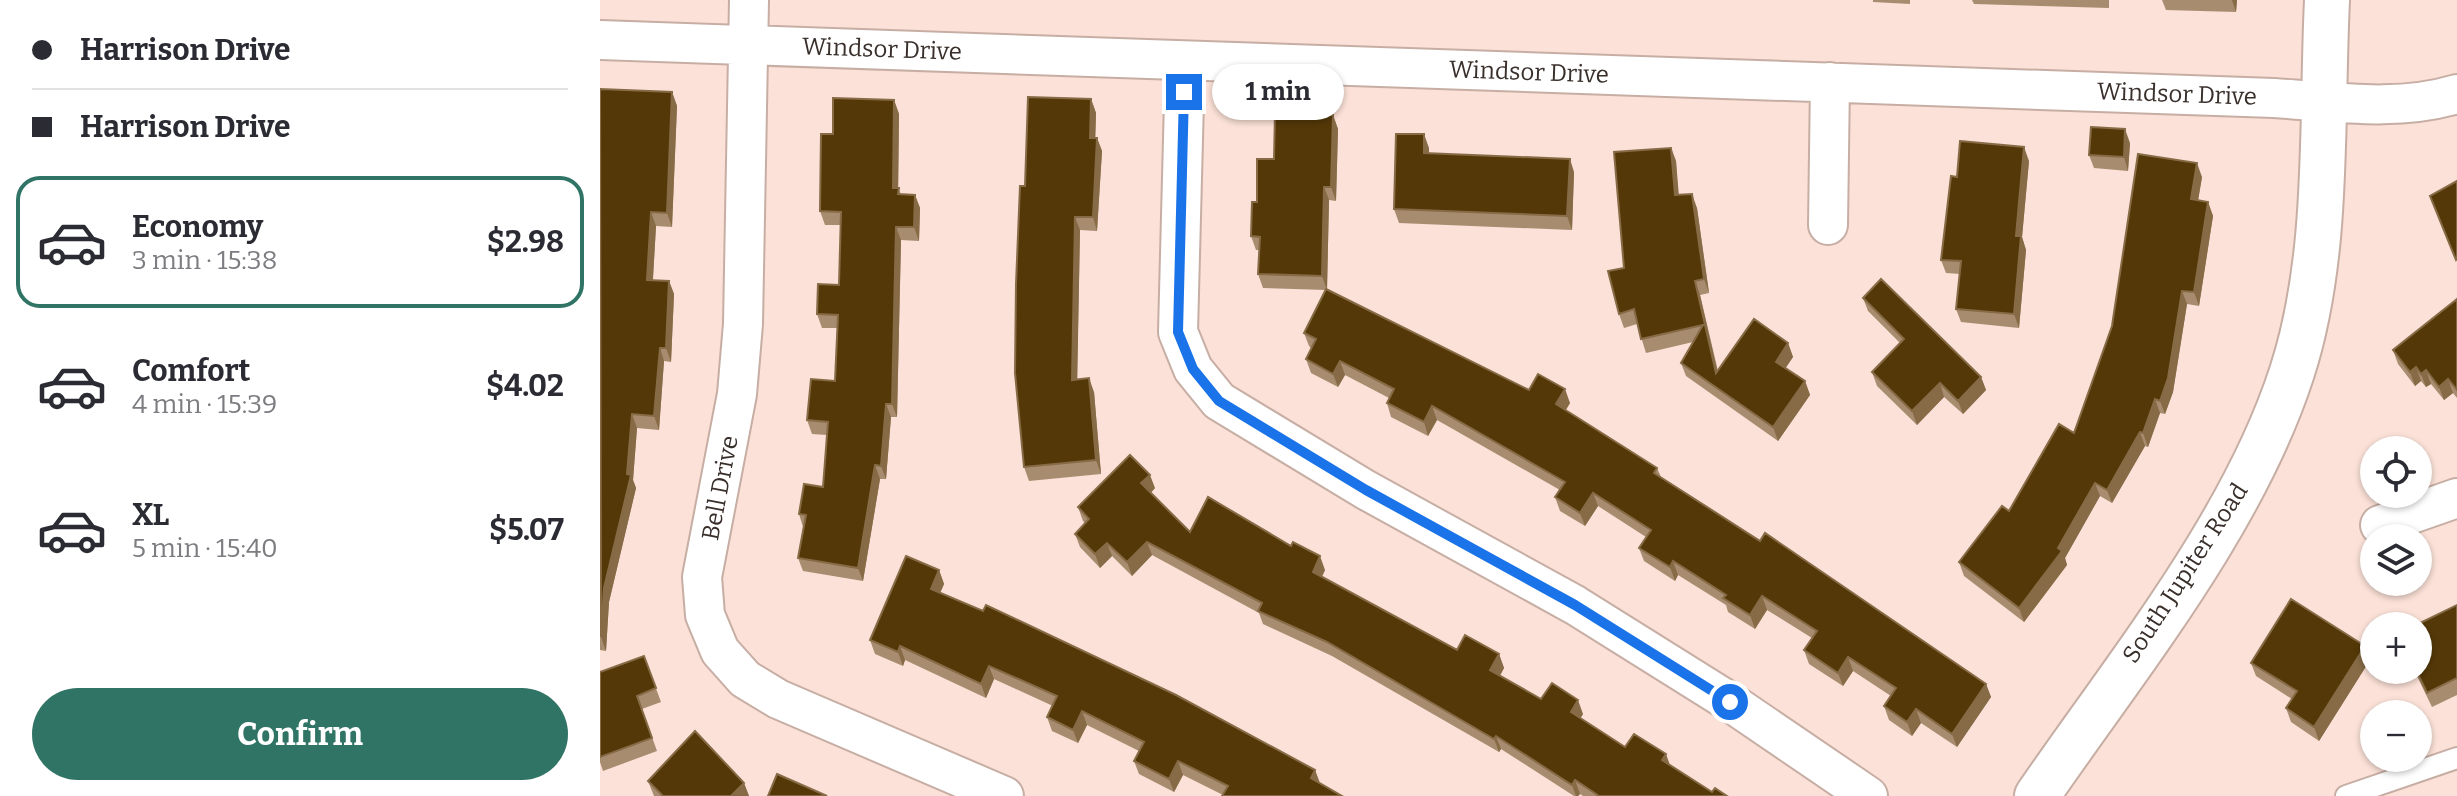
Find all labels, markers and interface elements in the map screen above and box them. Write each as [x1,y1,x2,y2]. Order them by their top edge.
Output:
text: Harrison Drive [80,32,291,68]
street label: Windsor Drive [802,32,962,66]
street label: Windsor Drive [1449,55,1609,89]
callout: 1 min [1212,64,1344,120]
route end [1166,74,1202,110]
text: 1 min [1245,76,1311,107]
street label: Windsor Drive [2097,77,2257,111]
text: Harrison Drive [80,109,291,145]
icon: car [36,206,108,278]
text: Economy [132,209,263,245]
text: $2.98 [487,224,564,260]
text: 3 min · 15:38 [132,245,277,276]
icon: car [36,350,108,422]
text: Comfort [132,353,250,389]
text: $4.02 [486,368,564,404]
text: 4 min · 15:39 [132,389,277,420]
street label: Bell Drive [696,433,744,543]
map controls [2360,436,2432,772]
button: locate [2360,436,2432,508]
street label: South Jupiter Road [2117,478,2253,668]
icon: car [36,494,108,566]
text: XL [132,497,169,533]
text: $5.07 [489,512,564,548]
button: layers [2360,524,2432,596]
text: 5 min · 15:40 [132,533,278,564]
button: + [2360,612,2432,684]
route start [1712,684,1748,720]
button: Confirm [32,688,568,780]
button: − [2360,700,2432,772]

